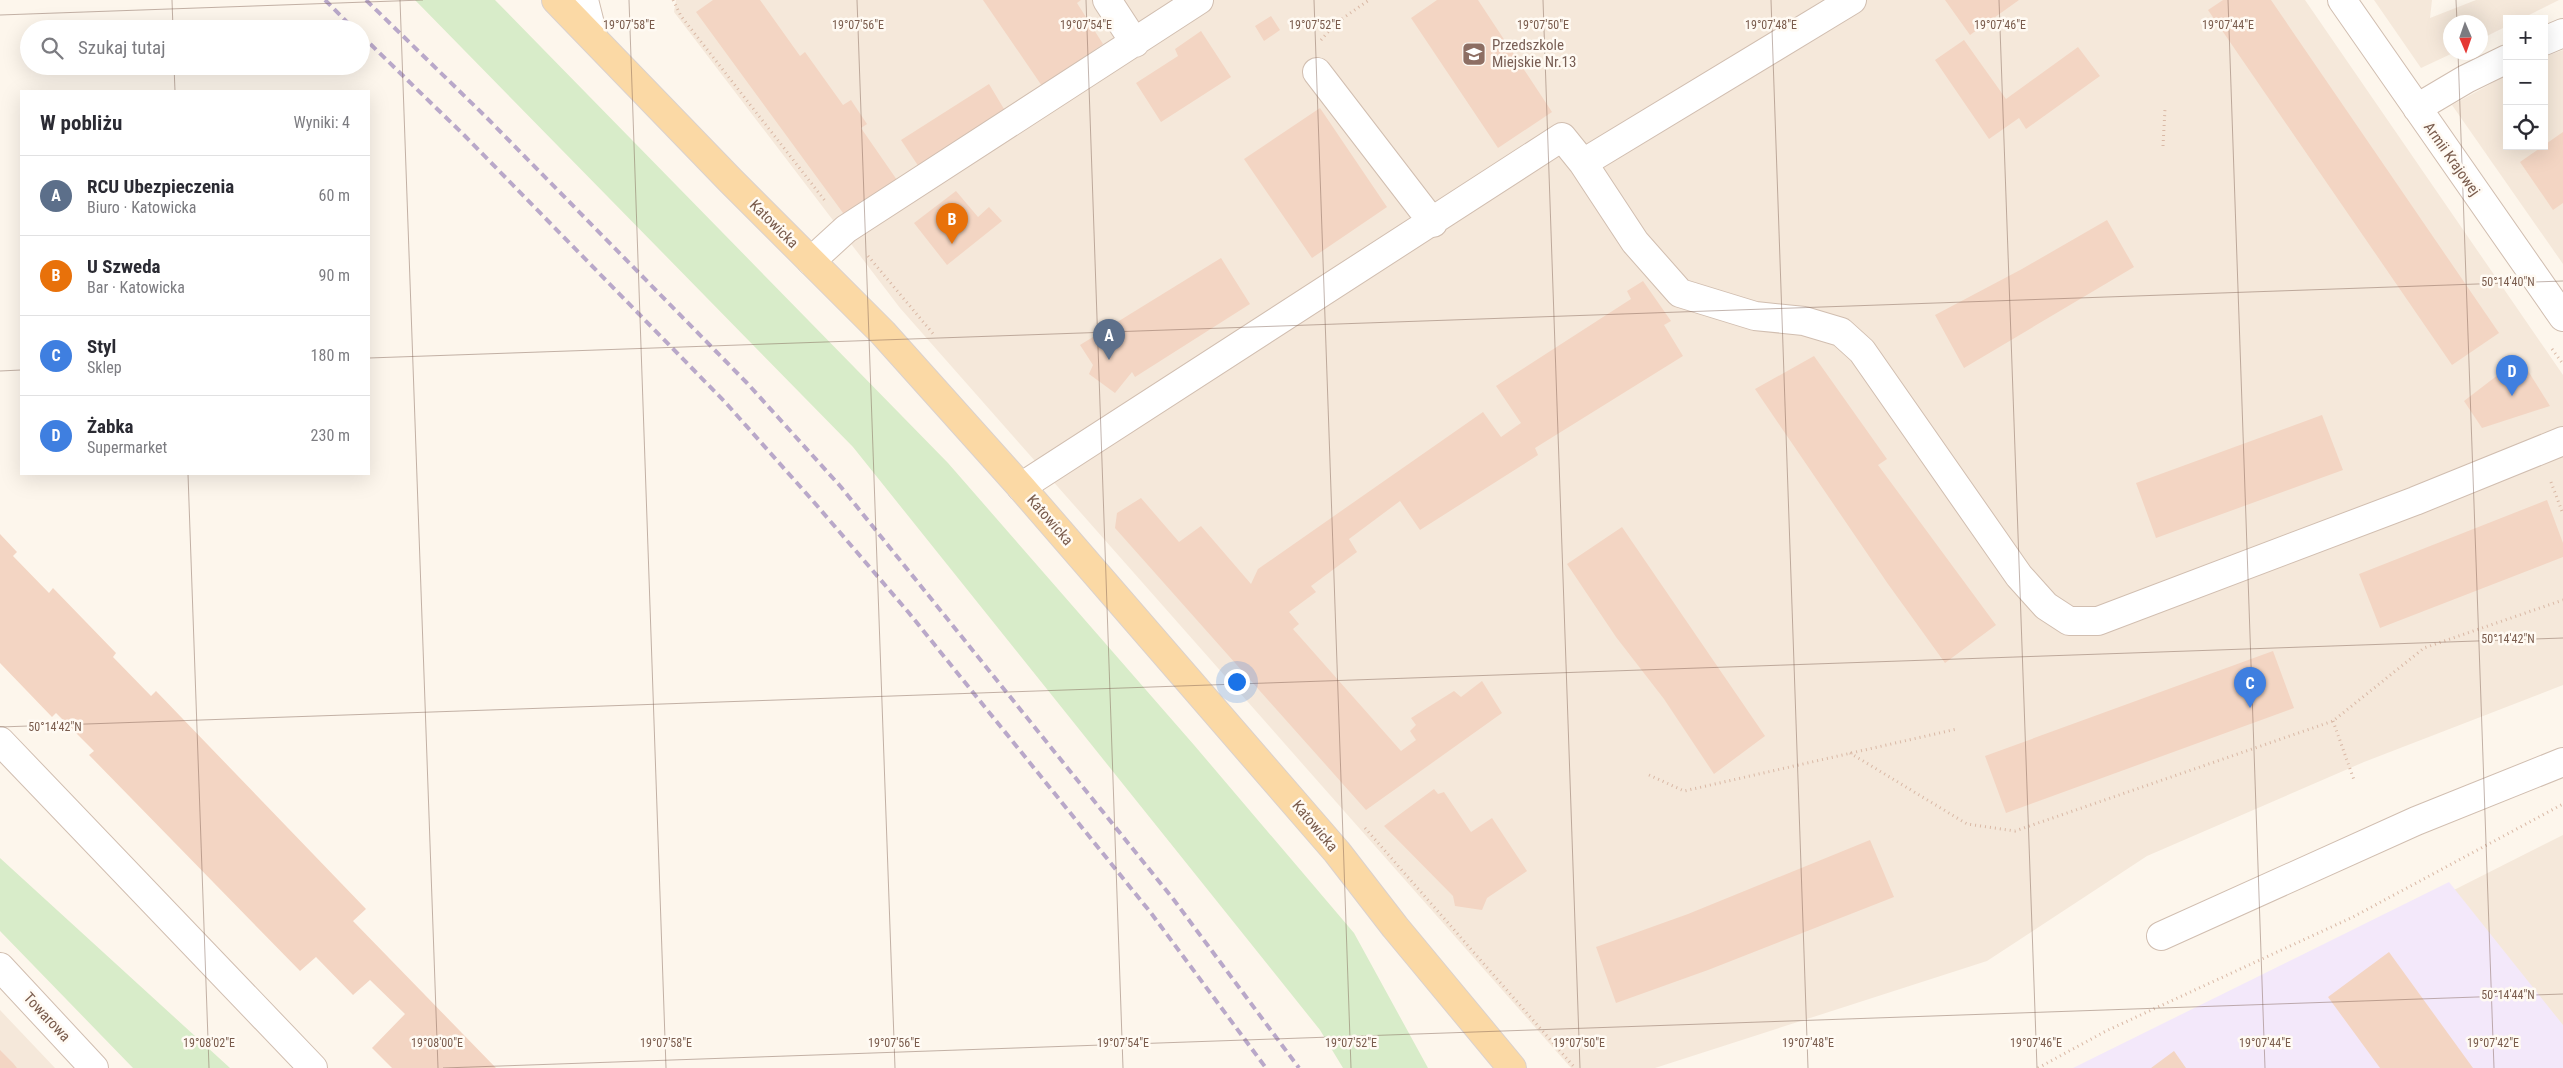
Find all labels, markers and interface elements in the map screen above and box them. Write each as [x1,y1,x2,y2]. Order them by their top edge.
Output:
north arrow [2443,15,2488,60]
map controls [2503,15,2548,150]
button: + [2503,15,2548,60]
text: 19°07'58"E [603,18,655,32]
text: 19°07'56"E [832,18,884,32]
text: 19°07'54"E [1060,18,1112,32]
text: 19°07'52"E [1289,18,1341,32]
text: 19°07'50"E [1517,18,1569,32]
text: 19°07'48"E [1745,18,1797,32]
text: 19°07'46"E [1974,18,2026,32]
text: 19°07'44"E [2202,18,2254,32]
search box [20,20,370,75]
icon: search [38,34,66,62]
text: Szukaj tutaj [78,36,165,59]
place label: Przedszkole Miejskie Nr.13 [1492,36,1576,71]
school or university icon: Przedszkole Miejskie Nr.13 [1461,41,1487,67]
button: − [2503,60,2548,105]
button: locate [2503,105,2548,150]
text: W pobliżu [40,111,122,135]
text: Wyniki: 4 [294,113,350,132]
street label: Armii Krajowej [2420,119,2484,199]
text: RCU Ubezpieczenia [87,175,234,198]
text: A [51,186,61,205]
text: 60 m [318,186,350,205]
street label: Katowicka [746,196,802,252]
text: Biuro · Katowicka [87,198,196,217]
pin: B [936,203,968,244]
text: U Szweda [87,255,161,278]
text: B [52,266,60,285]
text: 90 m [318,266,350,285]
text: 50°14'40"N [2481,275,2535,289]
text: Bar · Katowicka [87,278,185,297]
pin: A [1093,319,1125,360]
text: Styl [87,335,116,358]
text: C [51,346,61,365]
text: 180 m [311,346,350,365]
pin: D [2496,355,2528,396]
text: Sklep [87,358,122,377]
text: Żabka [87,415,133,438]
text: D [51,426,61,445]
text: 230 m [311,426,350,445]
text: Supermarket [87,438,167,457]
street label: Katowicka [1023,491,1077,549]
text: 50°14'42"N [2481,632,2535,646]
pin: C [2234,667,2266,708]
your location [1224,669,1250,695]
text: 50°14'42"N [28,720,82,734]
street label: Katowicka [1288,797,1342,855]
text: 50°14'44"N [2481,988,2535,1002]
street label: Towarowa [20,989,74,1045]
text: 19°08'02"E [183,1036,235,1050]
text: 19°08'00"E [411,1036,463,1050]
text: 19°07'58"E [640,1036,692,1050]
text: 19°07'56"E [868,1036,920,1050]
text: 19°07'54"E [1097,1036,1149,1050]
text: 19°07'52"E [1325,1036,1377,1050]
text: 19°07'50"E [1553,1036,1605,1050]
text: 19°07'48"E [1782,1036,1834,1050]
text: 19°07'46"E [2010,1036,2062,1050]
text: 19°07'44"E [2239,1036,2291,1050]
text: 19°07'42"E [2467,1036,2519,1050]

